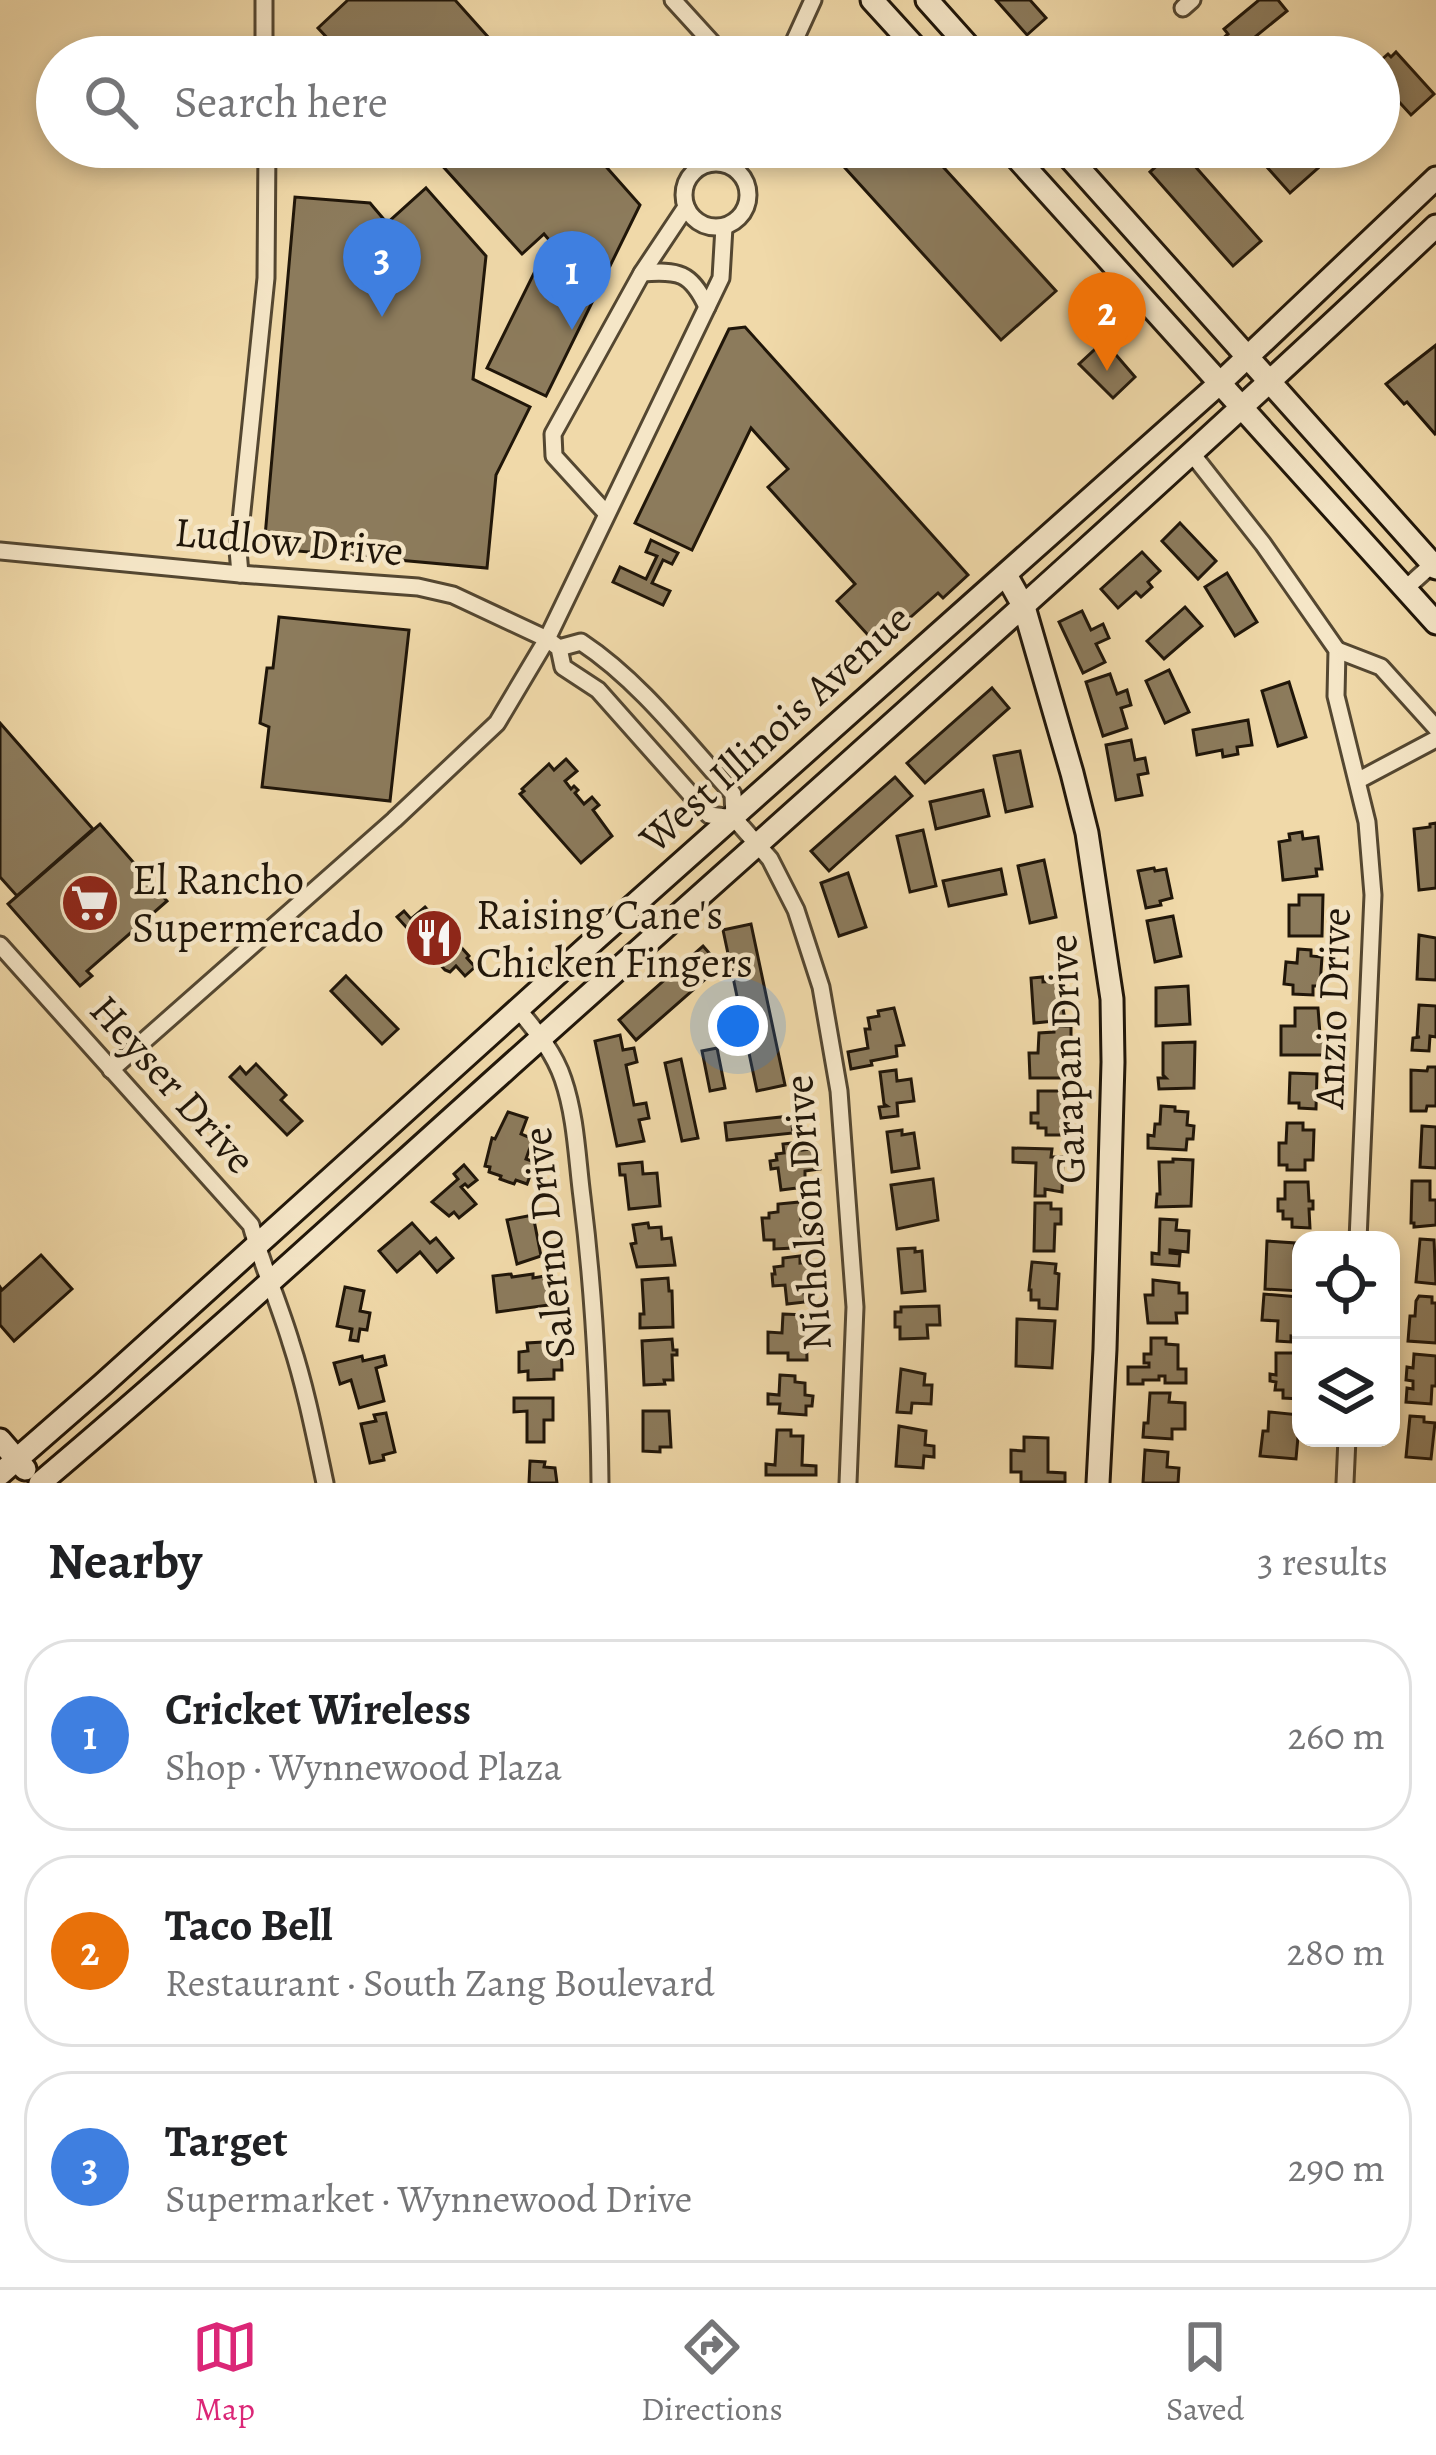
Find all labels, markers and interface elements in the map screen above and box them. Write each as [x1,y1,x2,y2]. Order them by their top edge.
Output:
search box [36,36,1400,168]
icon: search [78,69,144,135]
text: Search here [174,71,388,133]
pin: 3 [343,218,421,317]
pin: 1 [533,231,611,330]
pin: 2 [1068,272,1146,371]
street label: Ludlow Drive [172,503,406,579]
street label: West Illinois Avenue [626,591,923,866]
place label: El Rancho Supermercado [132,851,384,956]
supermarket icon: El Rancho Supermercado [59,872,121,934]
place label: Raising Cane's Chicken Fingers [476,886,753,991]
street label: Anzio Drive [1300,906,1364,1111]
restaurant icon: Raising Cane's Chicken Fingers [403,907,465,969]
street label: Garapan Drive [1033,933,1099,1185]
street label: Heyser Drive [77,982,269,1186]
your location [708,996,768,1056]
street label: Nicholson Drive [769,1073,845,1353]
street label: Salerno Drive [507,1124,589,1362]
map controls [1292,1231,1400,1447]
button: locate [1292,1231,1400,1339]
button: layers [1292,1339,1400,1447]
text: Nearby [48,1526,202,1596]
text: 3 results [1257,1535,1388,1588]
text: Cricket Wireless [165,1678,471,1740]
text: 1 [83,1709,97,1762]
text: 260 m [1287,1709,1385,1762]
text: Shop · Wynnewood Plaza [165,1740,562,1793]
text: Taco Bell [165,1894,333,1956]
text: 2 [81,1925,99,1978]
text: 280 m [1287,1925,1385,1978]
text: Restaurant · South Zang Boulevard [165,1956,715,2009]
text: Target [165,2110,288,2172]
text: 3 [82,2141,98,2194]
text: 290 m [1288,2141,1385,2194]
text: Supermarket · Wynnewood Drive [165,2172,692,2225]
tab: Map [192,2314,258,2431]
tab: Directions [641,2314,783,2431]
tab: Saved [1166,2314,1244,2431]

